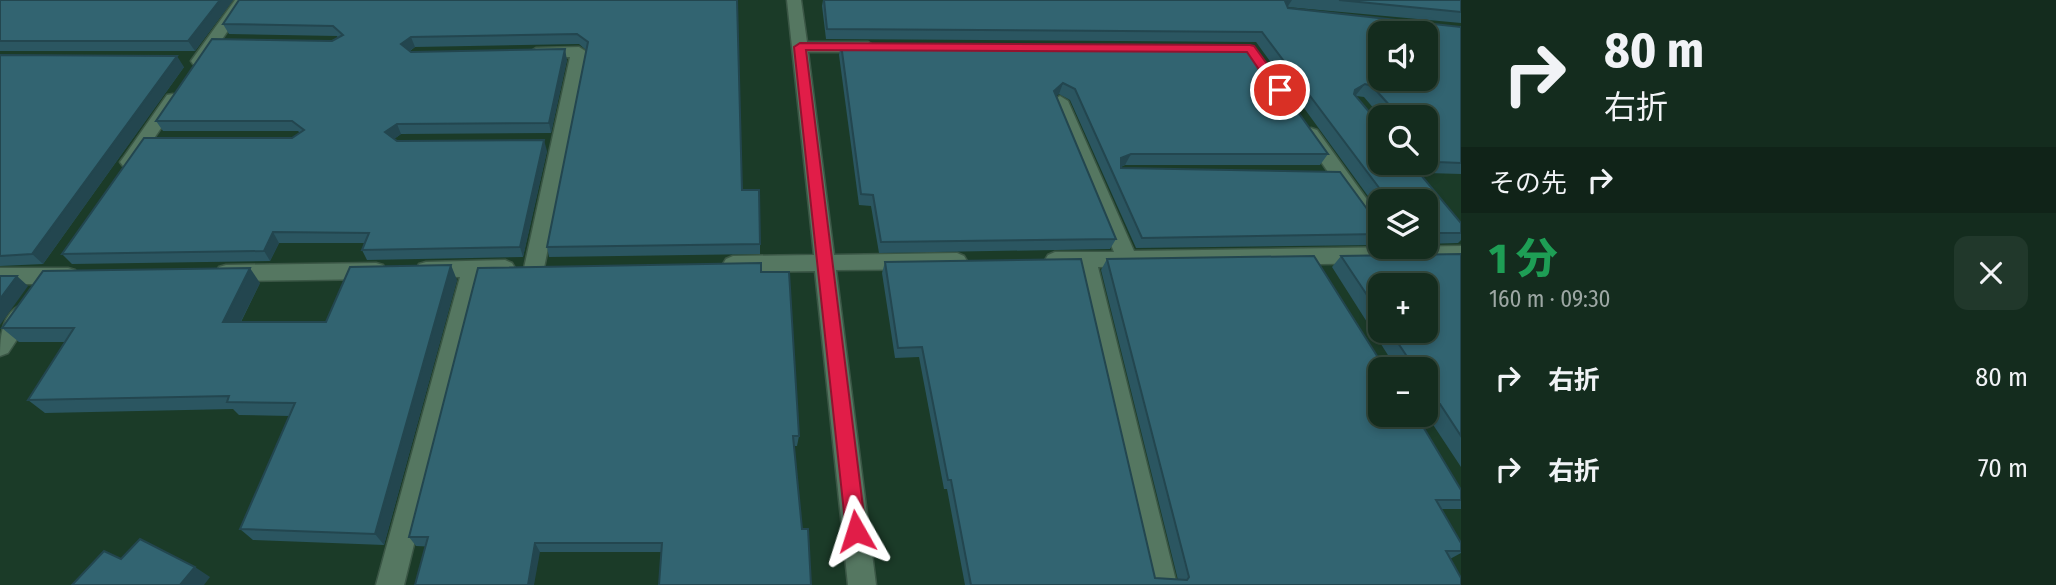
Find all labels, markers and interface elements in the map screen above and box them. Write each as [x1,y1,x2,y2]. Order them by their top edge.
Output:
map controls [1368,21,1438,427]
button: sound [1368,21,1438,91]
text: 80 m [1604,21,1704,80]
icon: right [1489,28,1580,119]
pin [1250,60,1310,120]
icon: arrive [1261,71,1299,109]
text: 右折 [1604,88,1668,126]
button: search [1368,105,1438,175]
icon: right [1581,161,1619,199]
text: その先 [1489,168,1567,199]
button: layers [1368,189,1438,259]
text: 1 分 [1489,234,1558,284]
button: close [1954,236,2028,310]
button: + [1368,273,1438,343]
text: 160 m · 09:30 [1489,285,1611,313]
button: − [1368,357,1438,427]
icon: right [1489,359,1527,397]
text: 80 m [1975,362,2028,393]
text: 右折 [1548,365,1600,396]
icon: right [1489,450,1527,488]
text: 70 m [1978,453,2028,484]
text: 右折 [1548,456,1600,487]
position arrow [819,494,893,568]

